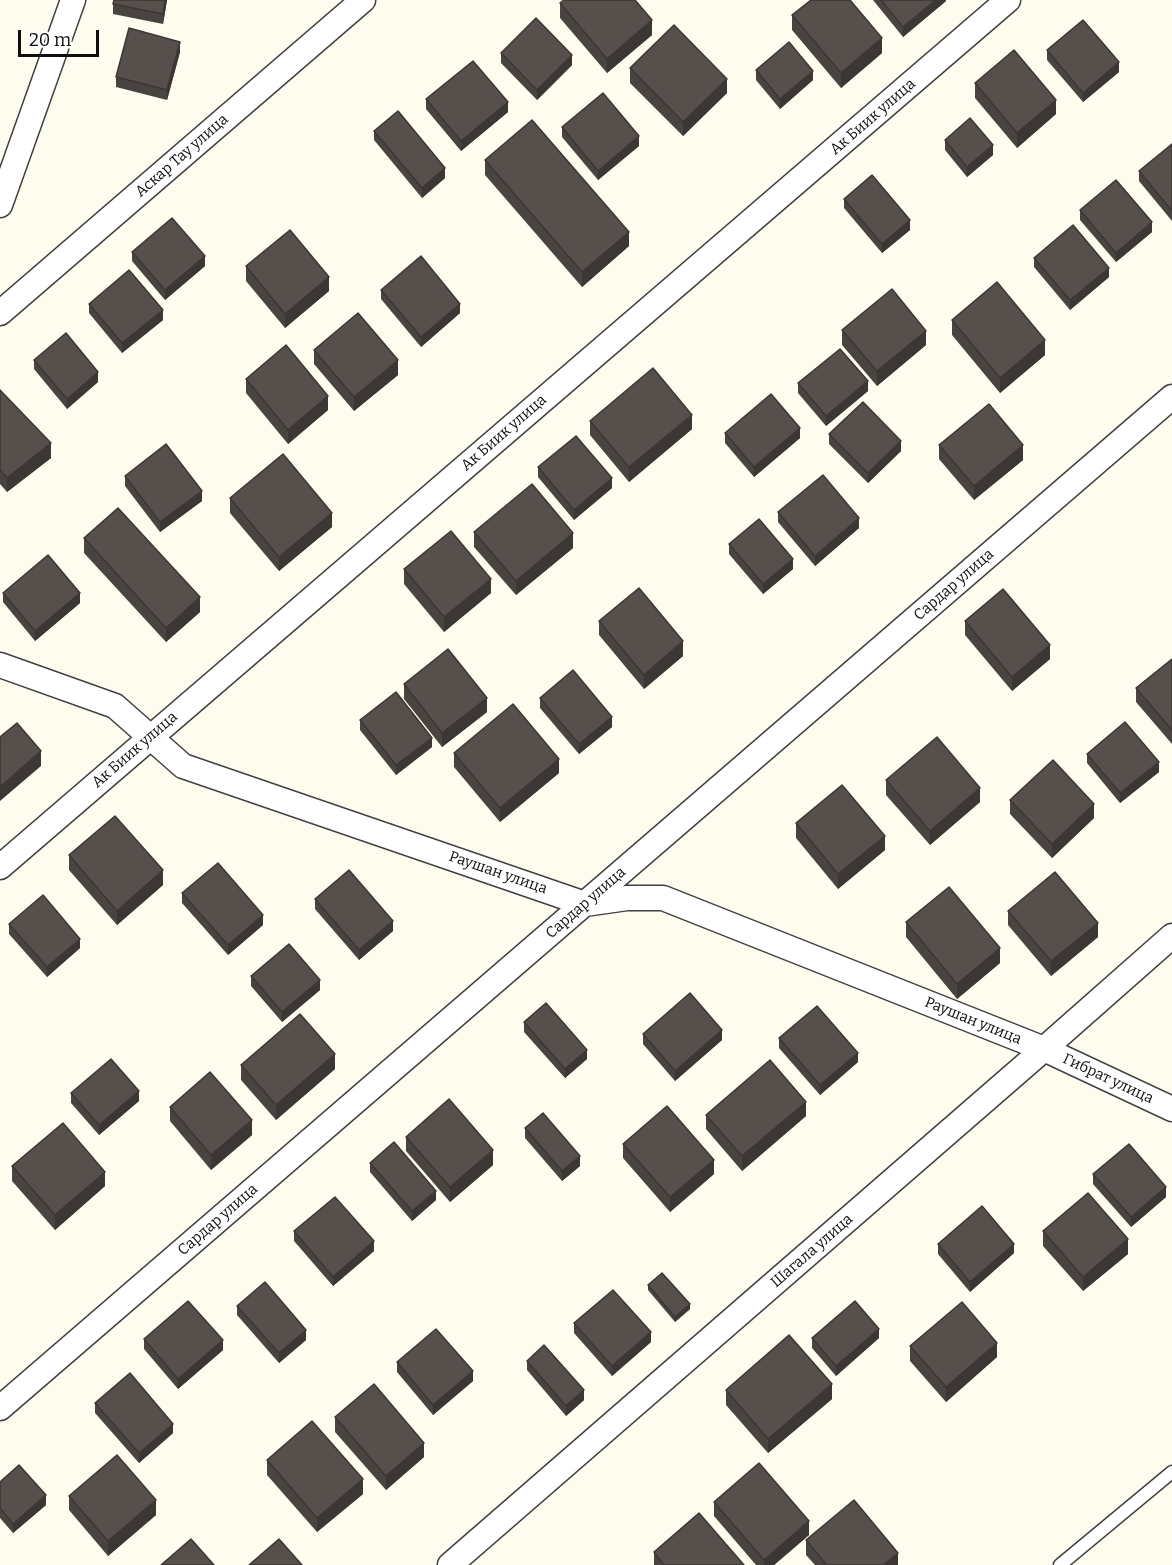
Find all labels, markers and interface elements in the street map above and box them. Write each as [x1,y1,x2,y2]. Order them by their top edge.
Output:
scale bar [21,18,102,56]
text: 20 m [29,29,71,51]
street label: Ак Биик улица [827,75,919,159]
street label: Аскар Тау улица [132,111,232,201]
street label: Ак Биик улица [458,391,550,475]
street label: Сардар улица [910,545,998,625]
street label: Ак Биик улица [89,708,181,792]
street label: Раушан улица [446,848,550,898]
street label: Сардар улица [542,863,630,943]
street label: Раушан улица [922,993,1024,1049]
street label: Гибрат улица [1060,1050,1156,1108]
street label: Сардар улица [174,1180,262,1260]
street label: Шагала улица [767,1210,857,1292]

